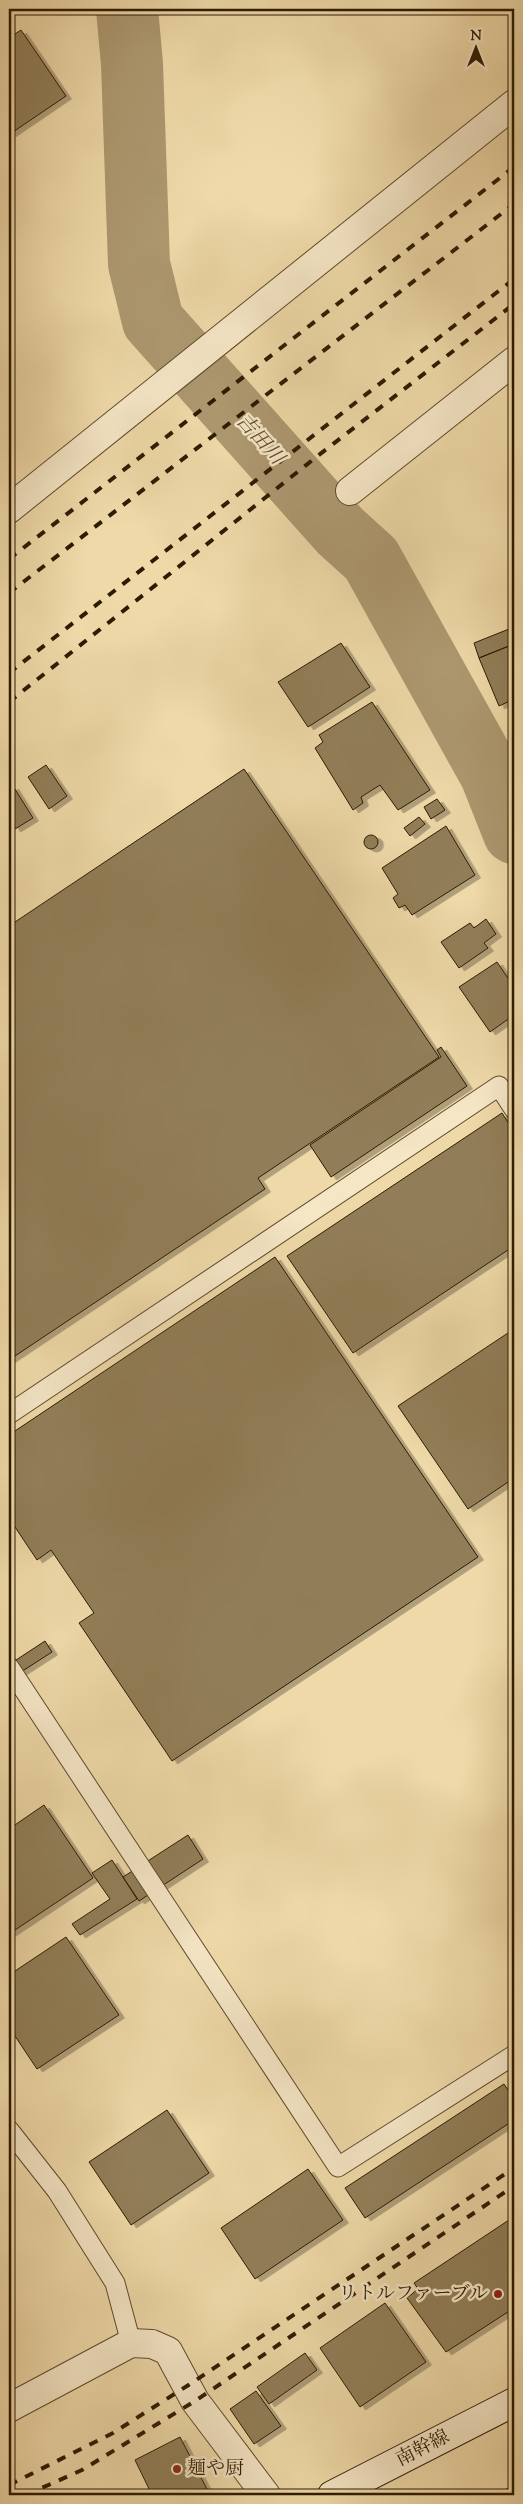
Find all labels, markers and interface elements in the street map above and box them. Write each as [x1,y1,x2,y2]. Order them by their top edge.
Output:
north arrow [450,22,500,72]
text: N [470,27,482,47]
water label: 吉田川 [228,408,291,473]
place label: リトルファーブル [338,2281,488,2308]
marker: リトルファーブル [492,2288,504,2300]
street label: 南幹線 [391,2424,455,2474]
place label: 麺や厨 [187,2456,244,2483]
marker: 麺や厨 [171,2463,183,2475]

